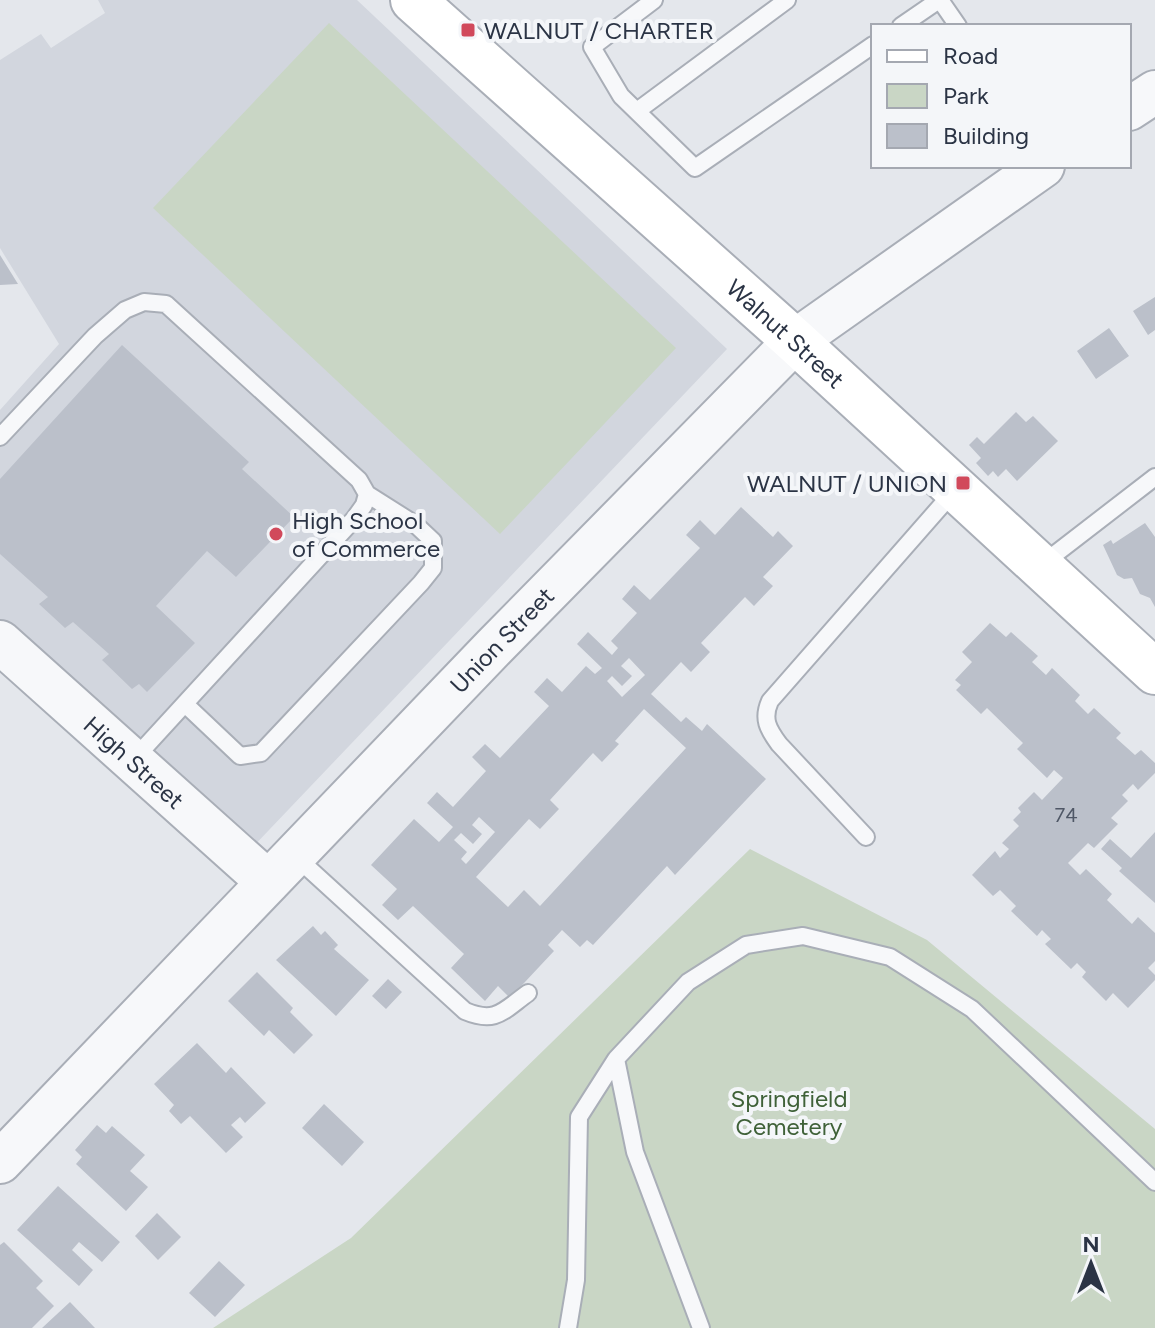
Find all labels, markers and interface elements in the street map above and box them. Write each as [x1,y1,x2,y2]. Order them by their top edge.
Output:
place label: WALNUT / CHARTER [484,16,714,45]
marker: WALNUT / CHARTER [459,21,477,39]
legend [871,24,1131,168]
text: Road [943,41,998,70]
text: Park [943,81,989,110]
text: Building [943,121,1029,150]
street label: Walnut Street [721,273,851,394]
place label: WALNUT / UNION [747,469,947,498]
marker: WALNUT / UNION [954,474,972,492]
place label: High School of Commerce [292,506,440,563]
marker: High School of Commerce [267,525,285,543]
street label: Union Street [443,581,559,699]
street label: High Street [78,710,190,814]
house number: 74 [1054,803,1078,827]
park label: Springfield Cemetery [731,1084,847,1141]
north arrow [1051,1224,1131,1304]
text: N [1082,1231,1100,1258]

